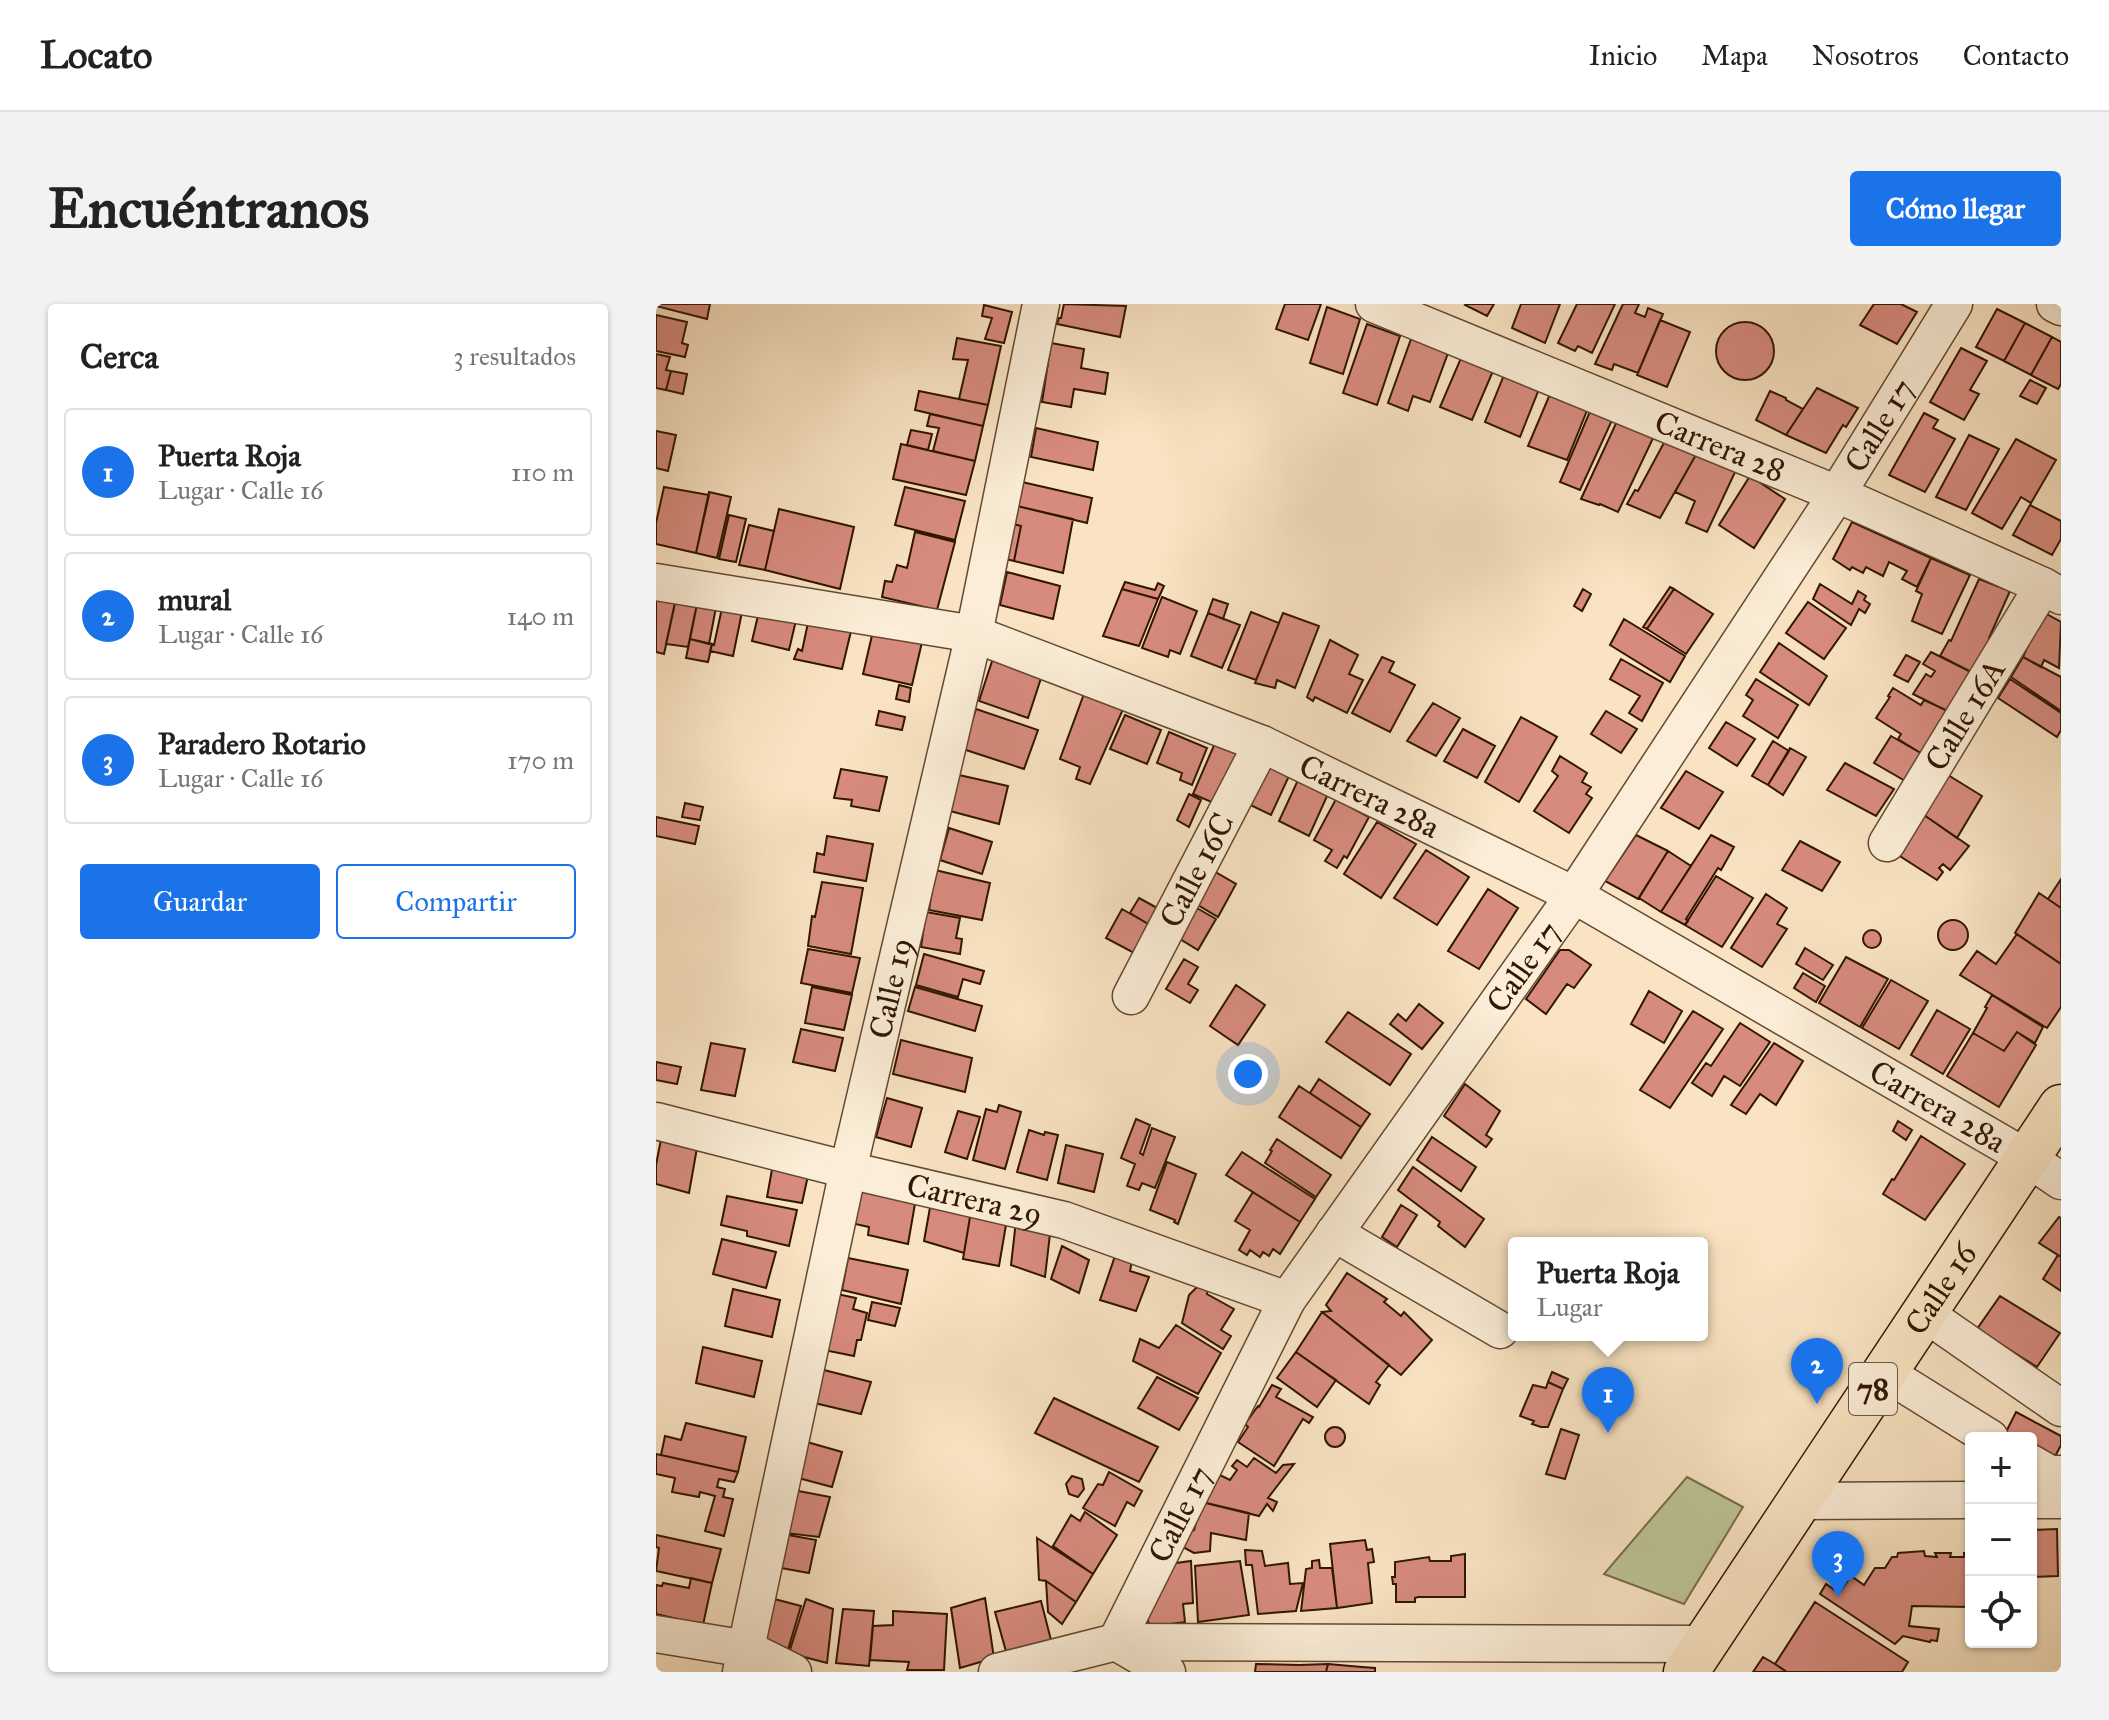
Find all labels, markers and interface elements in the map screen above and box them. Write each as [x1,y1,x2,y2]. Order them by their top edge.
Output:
text: Locato [40,32,153,78]
text: Inicio [1589,38,1657,73]
text: Mapa [1701,38,1768,73]
text: Nosotros [1812,38,1919,73]
text: Contacto [1963,38,2069,73]
button: Cómo llegar [1850,171,2061,246]
text: Encuéntranos [48,174,369,242]
text: Cerca [80,336,159,377]
text: 3 resultados [453,340,576,372]
street label: Calle 17 [1836,372,1923,479]
street label: Carrera 28 [1649,402,1791,490]
text: Puerta Roja [158,438,301,474]
text: 1 [103,456,113,488]
text: 110 m [511,456,574,488]
text: Lugar · Calle 16 [158,474,323,506]
text: mural [158,582,231,618]
text: 2 [102,600,114,632]
text: 140 m [507,600,574,632]
text: Lugar · Calle 16 [158,618,323,650]
street label: Calle 16A [1916,652,2014,778]
text: Paradero Rotario [158,726,366,762]
text: 3 [103,744,113,776]
text: 170 m [507,744,574,776]
street label: Carrera 28a [1293,746,1447,847]
text: Lugar · Calle 16 [158,762,323,794]
street label: Calle 16C [1151,806,1242,934]
button: Guardar [80,864,320,939]
button: Compartir [336,864,576,939]
street label: Calle 17 [1478,914,1569,1020]
street label: Calle 19 [860,934,921,1043]
street label: Carrera 28a [1863,1052,2014,1161]
your location [1228,1054,1268,1094]
street label: Carrera 29 [903,1165,1046,1234]
street label: Calle 16 [1896,1234,1986,1342]
popup [1508,1237,1708,1341]
text: Puerta Roja [1537,1255,1679,1291]
text: Lugar [1537,1291,1603,1323]
pin: 2 [1791,1338,1843,1404]
road number: 78 [1849,1363,1897,1415]
pin: 1 [1582,1367,1634,1433]
map controls [1965,1432,2037,1648]
button: + [1965,1432,2037,1504]
street label: Calle 17 [1140,1460,1220,1569]
button: − [1965,1504,2037,1576]
pin: 3 [1812,1531,1864,1597]
button: locate [1965,1576,2037,1648]

